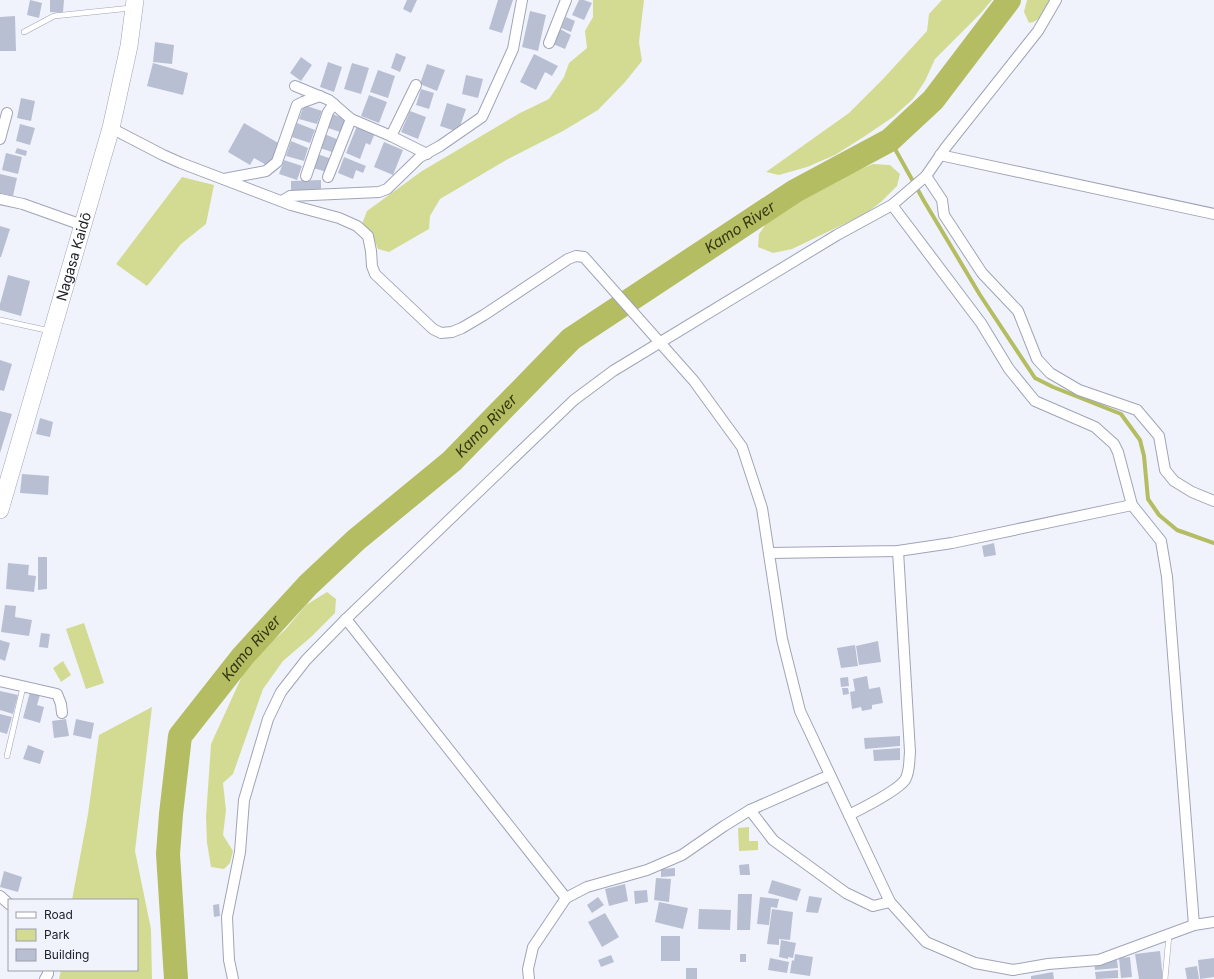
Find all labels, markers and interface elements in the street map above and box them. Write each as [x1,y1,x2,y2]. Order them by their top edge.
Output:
water label: Kamo River [701,197,779,257]
street label: Nagasa Kaidō [52,210,94,303]
water label: Kamo River [451,390,521,461]
water label: Kamo River [217,611,285,684]
legend [8,899,138,971]
text: Road [44,907,73,922]
text: Park [44,927,70,942]
text: Building [44,947,89,962]

